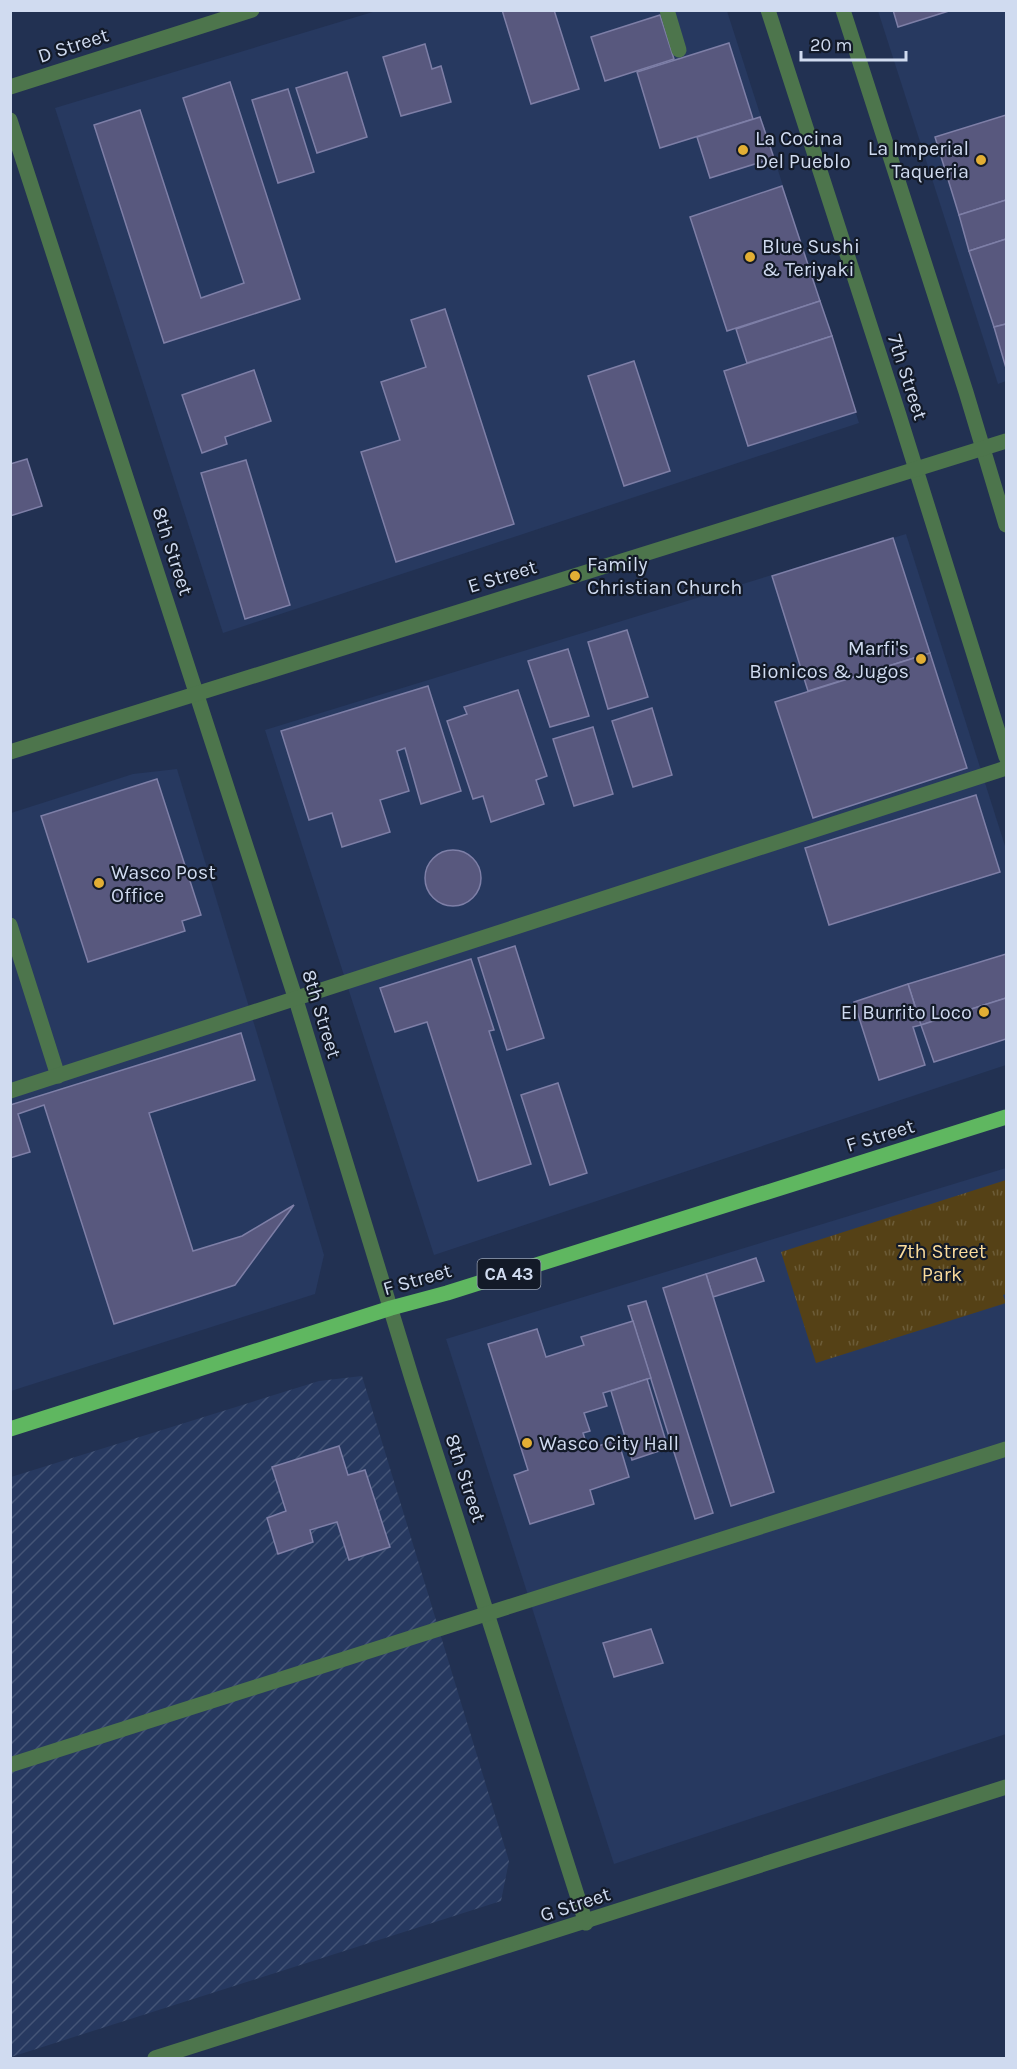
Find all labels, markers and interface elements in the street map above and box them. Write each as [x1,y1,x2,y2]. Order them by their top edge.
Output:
street label: D Street [35,23,112,68]
scale bar [801,24,906,62]
text: 20 m [810,34,852,56]
place label: La Cocina Del Pueblo [755,127,851,173]
place label: La Imperial Taqueria [868,137,969,183]
marker: La Cocina Del Pueblo [736,143,750,157]
marker: La Imperial Taqueria [974,153,988,167]
place label: Blue Sushi & Teriyaki [762,235,860,281]
marker: Blue Sushi & Teriyaki [743,250,757,264]
street label: 7th Street [883,331,932,423]
street label: 8th Street [147,504,198,599]
place label: Family Christian Church [587,553,742,599]
street label: E Street [465,555,540,598]
marker: Family Christian Church [568,569,582,583]
place label: Marfi's Bionicos & Jugos [749,637,909,683]
marker: Marfi's Bionicos & Jugos [914,652,928,666]
place label: Wasco Post Office [111,861,216,907]
marker: Wasco Post Office [92,876,106,890]
street label: 8th Street [297,967,346,1062]
place label: El Burrito Loco [841,1001,972,1024]
marker: El Burrito Loco [977,1005,991,1019]
street label: F Street [843,1114,917,1157]
park label: 7th Street Park [898,1240,987,1286]
street label: F Street [380,1259,454,1300]
road number: CA 43 [478,1259,540,1289]
street label: 8th Street [440,1431,491,1526]
place label: Wasco City Hall [539,1432,679,1455]
marker: Wasco City Hall [520,1436,534,1450]
street label: G Street [537,1882,614,1927]

